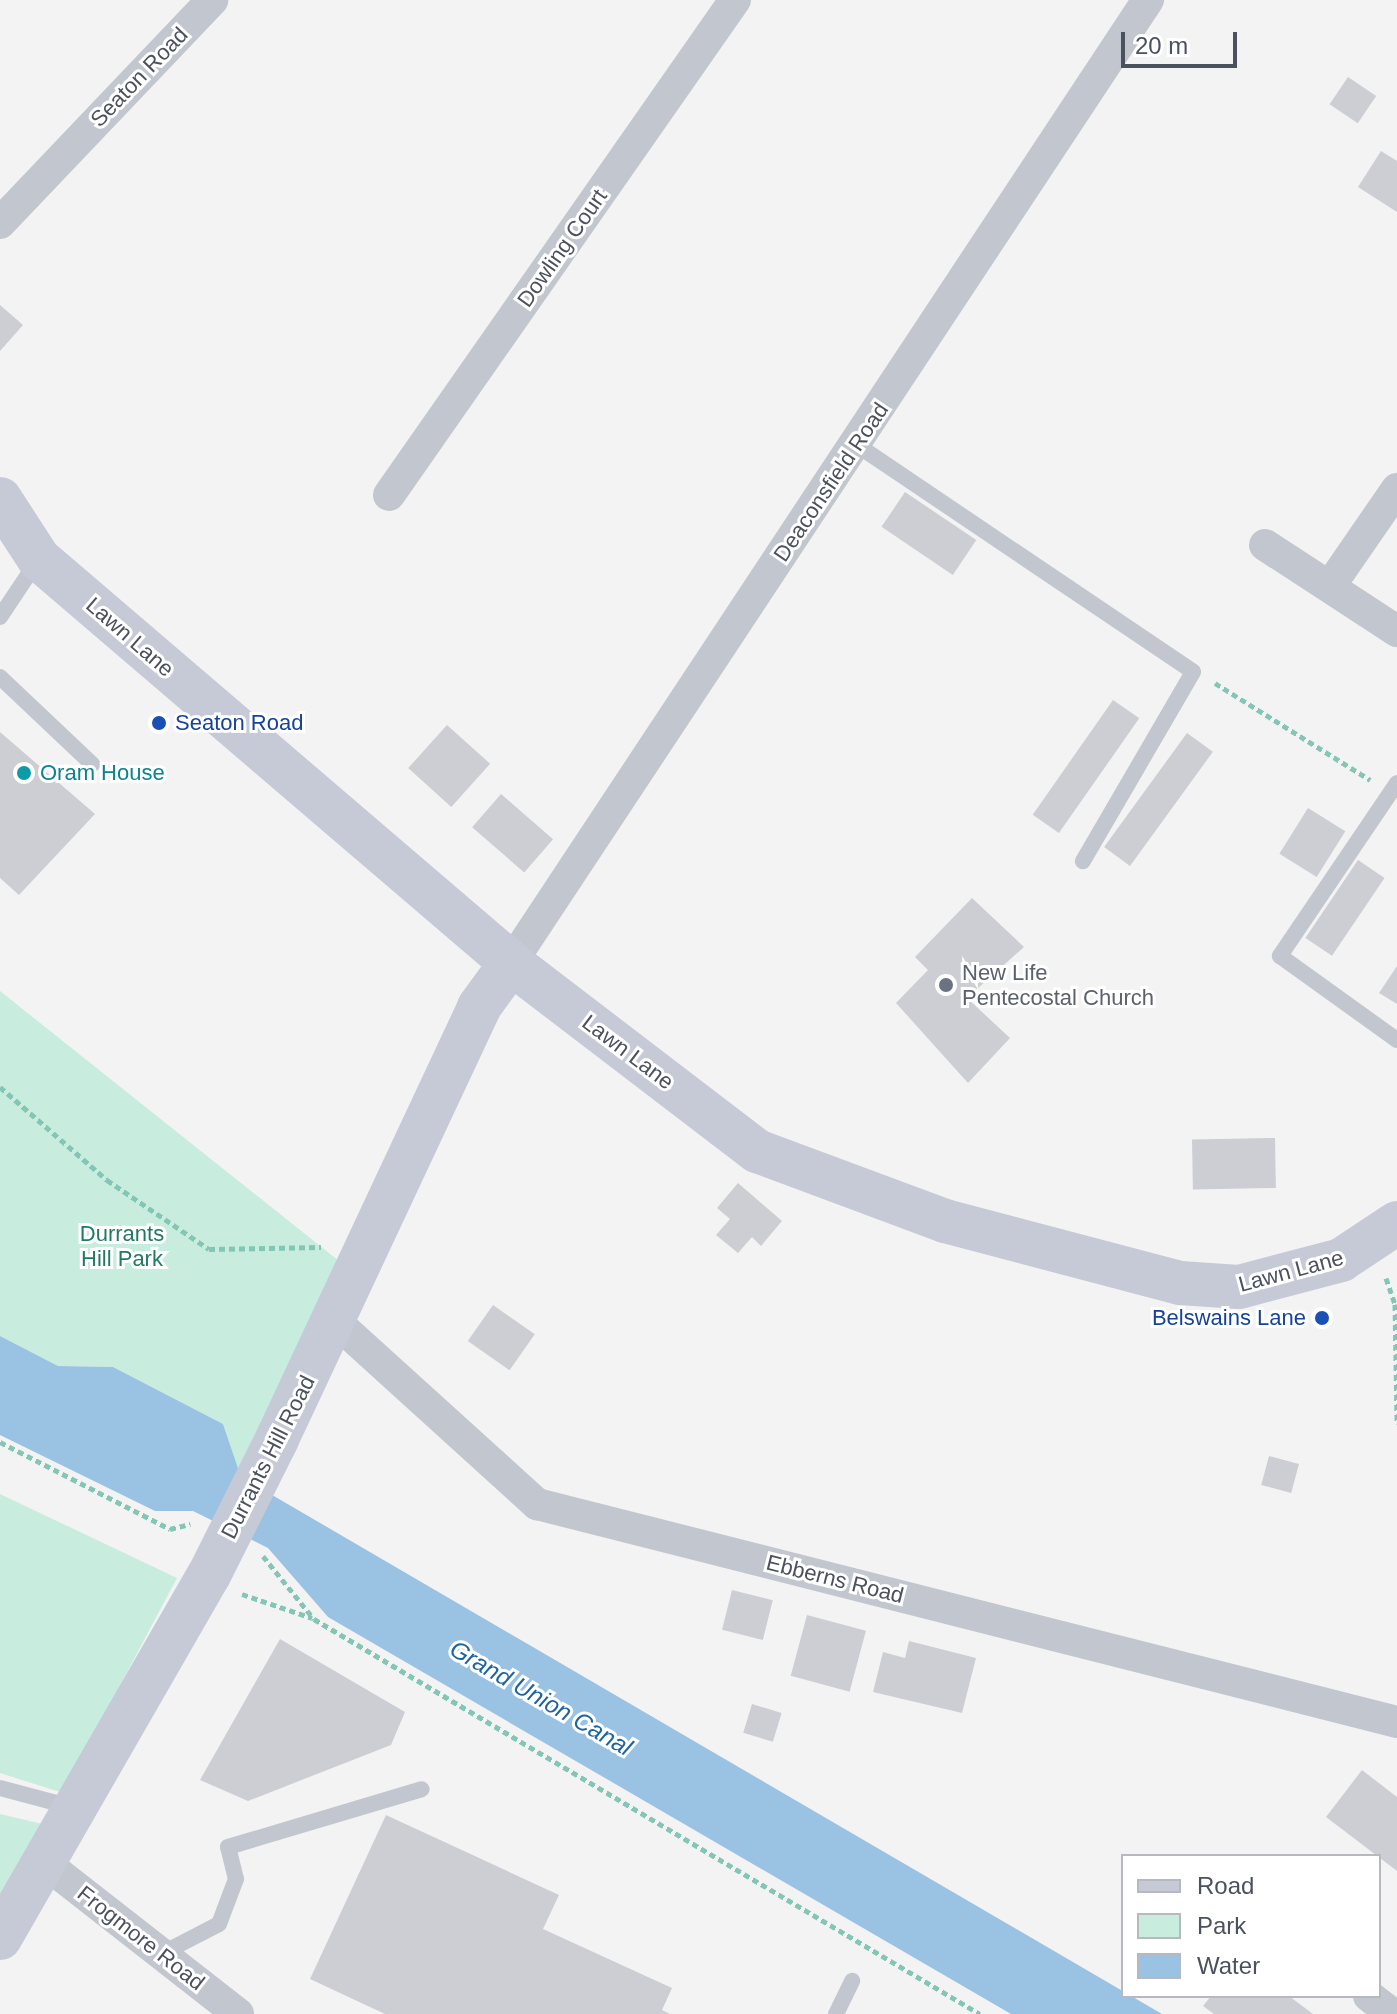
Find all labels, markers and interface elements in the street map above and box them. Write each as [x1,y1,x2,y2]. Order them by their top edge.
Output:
scale bar [1125,16,1241,66]
street label: Seaton Road [85,22,193,132]
text: 20 m [1135,32,1188,59]
street label: Dowling Court [512,184,612,312]
street label: Deaconsfield Road [768,398,894,566]
street label: Lawn Lane [81,592,179,682]
place label: Seaton Road [175,710,303,736]
marker: Seaton Road [150,714,168,732]
place label: Oram House [40,760,165,786]
marker: Oram House [15,764,33,782]
place label: New Life Pentecostal Church [962,959,1154,1010]
marker: New Life Pentecostal Church [937,976,955,994]
street label: Lawn Lane [577,1009,679,1095]
park label: Durrants Hill Park [80,1220,164,1272]
street label: Lawn Lane [1236,1244,1346,1298]
place label: Belswains Lane [1152,1305,1306,1331]
marker: Belswains Lane [1313,1309,1331,1327]
street label: Durrants Hill Road [215,1371,321,1543]
street label: Ebberns Road [764,1549,906,1609]
water label: Grand Union Canal [445,1634,637,1762]
legend [1121,1854,1381,1998]
text: Road [1197,1872,1254,1899]
street label: Frogmore Road [72,1880,210,1996]
text: Park [1197,1912,1246,1939]
text: Water [1197,1952,1260,1979]

